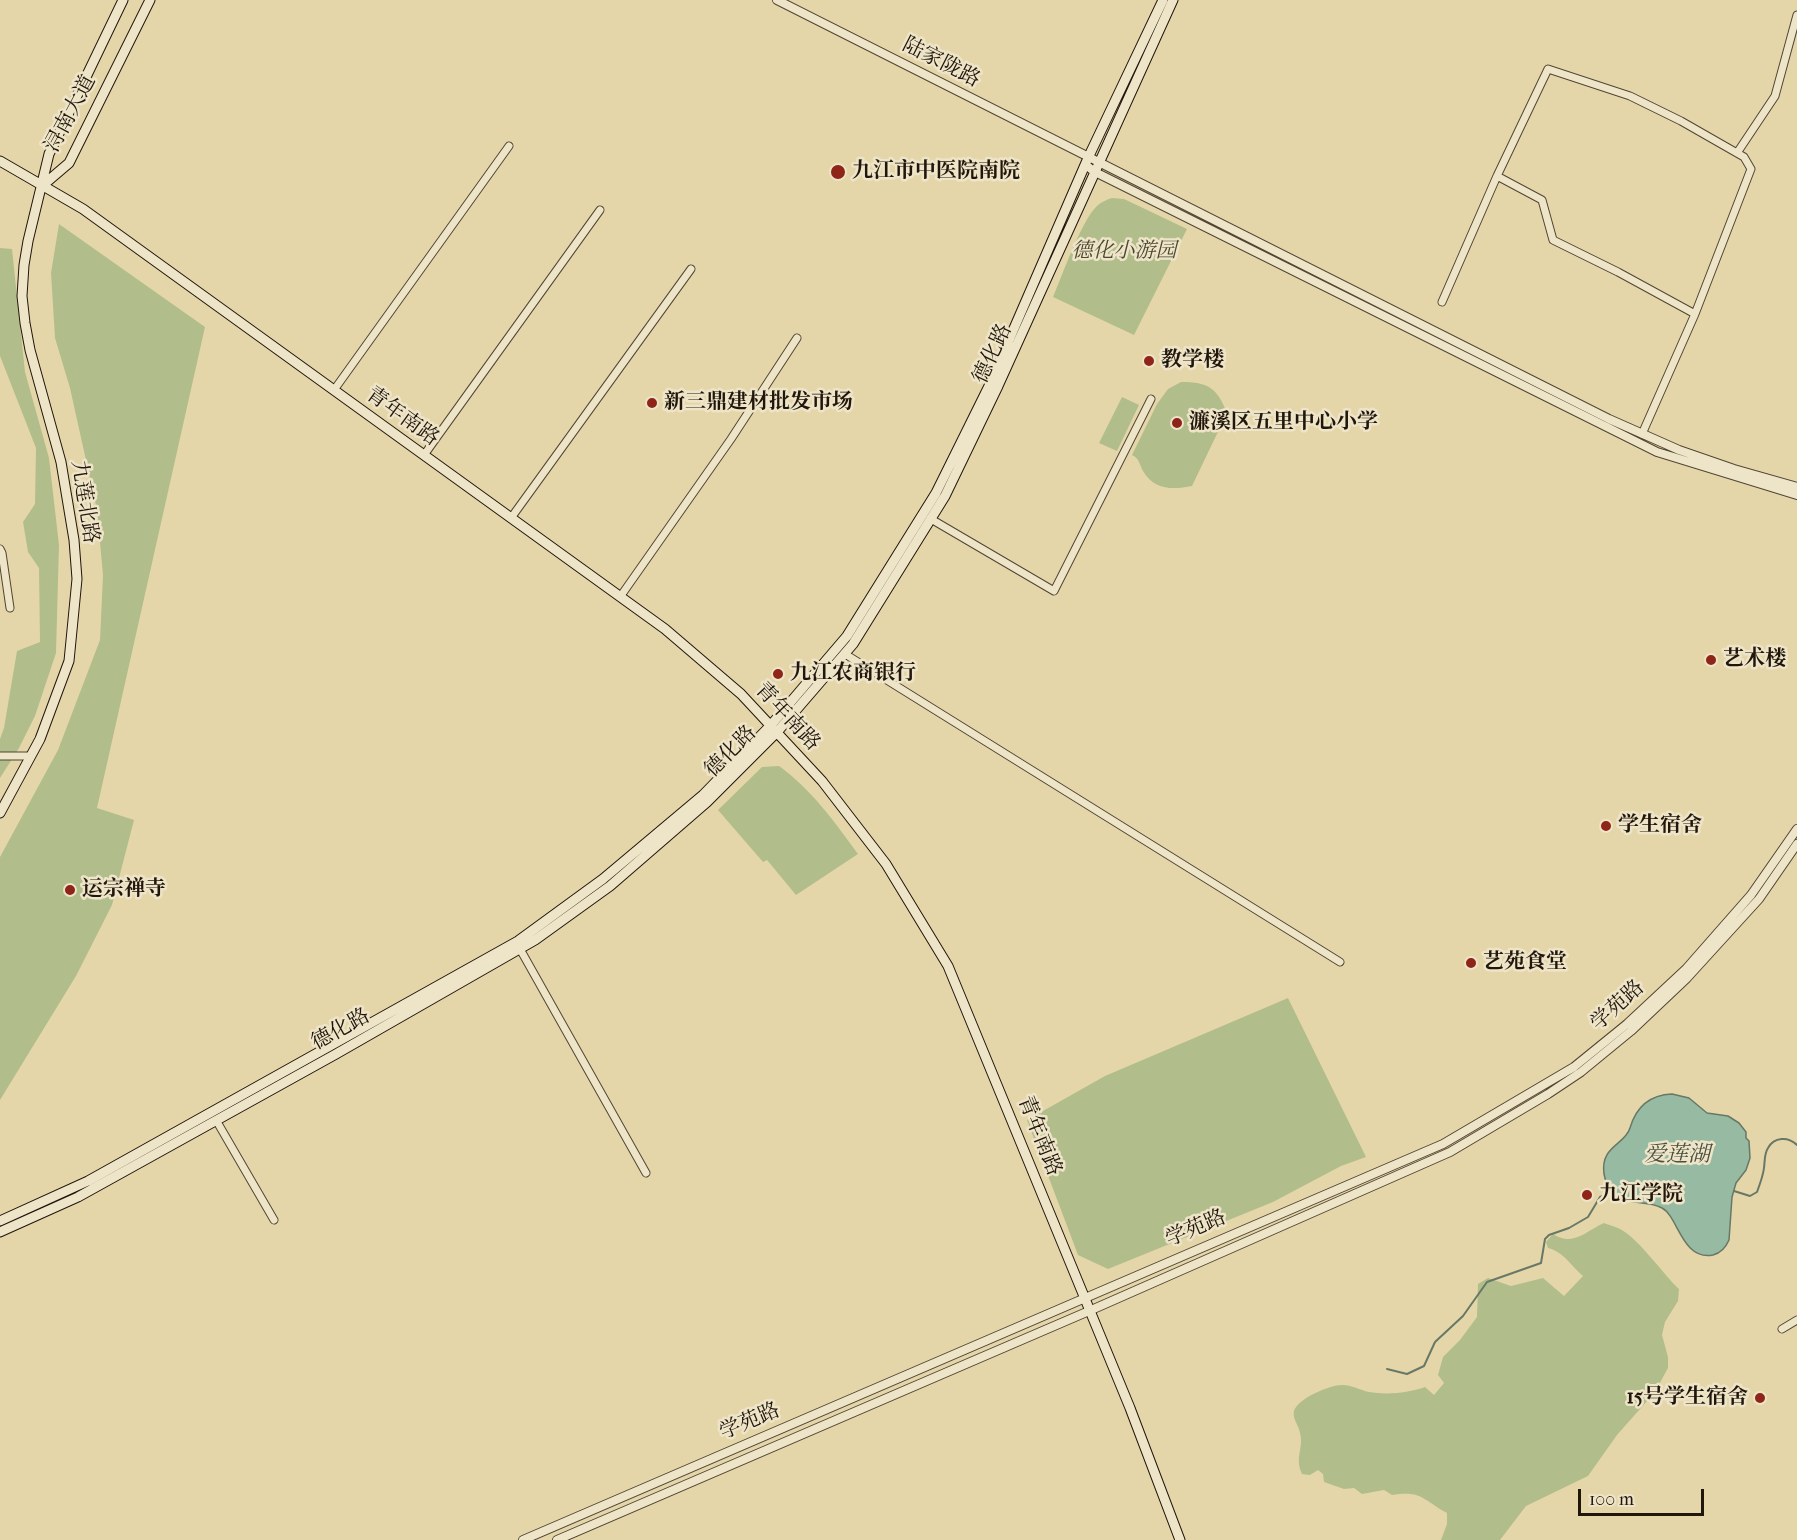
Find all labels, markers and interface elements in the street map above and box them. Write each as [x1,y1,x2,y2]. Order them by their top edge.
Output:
street label: 陆家陇路 [898,33,984,93]
street label: 浔南大道 [40,71,102,157]
place label: 九江市中医院南院 [852,159,1020,185]
marker: 九江市中医院南院 [829,163,847,181]
park label: 德化小游园 [1072,239,1176,265]
street label: 德化路 [968,320,1018,388]
place label: 教学楼 [1161,348,1224,374]
marker: 教学楼 [1142,354,1156,368]
street label: 青年南路 [361,382,443,452]
place label: 新三鼎建材批发市场 [664,390,853,416]
marker: 新三鼎建材批发市场 [645,396,659,410]
place label: 濂溪区五里中心小学 [1189,410,1378,436]
marker: 濂溪区五里中心小学 [1170,416,1184,430]
street label: 九莲北路 [65,459,103,545]
place label: 艺术楼 [1723,647,1786,673]
marker: 艺术楼 [1704,653,1718,667]
place label: 九江农商银行 [790,661,916,687]
marker: 九江农商银行 [771,667,785,681]
street label: 青年南路 [749,678,825,756]
street label: 德化路 [700,721,762,783]
place label: 学生宿舍 [1618,813,1702,839]
marker: 学生宿舍 [1599,819,1613,833]
place label: 运宗禅寺 [82,877,166,903]
marker: 运宗禅寺 [63,883,77,897]
place label: 艺苑食堂 [1483,950,1567,976]
marker: 艺苑食堂 [1464,956,1478,970]
street label: 学苑路 [1586,976,1650,1036]
street label: 德化路 [307,1004,375,1056]
street label: 青年南路 [1012,1092,1066,1180]
water label: 爱莲湖 [1644,1143,1710,1169]
place label: 九江学院 [1599,1182,1683,1208]
marker: 九江学院 [1580,1188,1594,1202]
street label: 学苑路 [1162,1205,1230,1253]
place label: 15号学生宿舍 [1627,1385,1748,1411]
marker: 15号学生宿舍 [1753,1391,1767,1405]
street label: 学苑路 [716,1398,784,1446]
scale bar [1581,1477,1707,1515]
text: 100 m [1589,1489,1634,1510]

